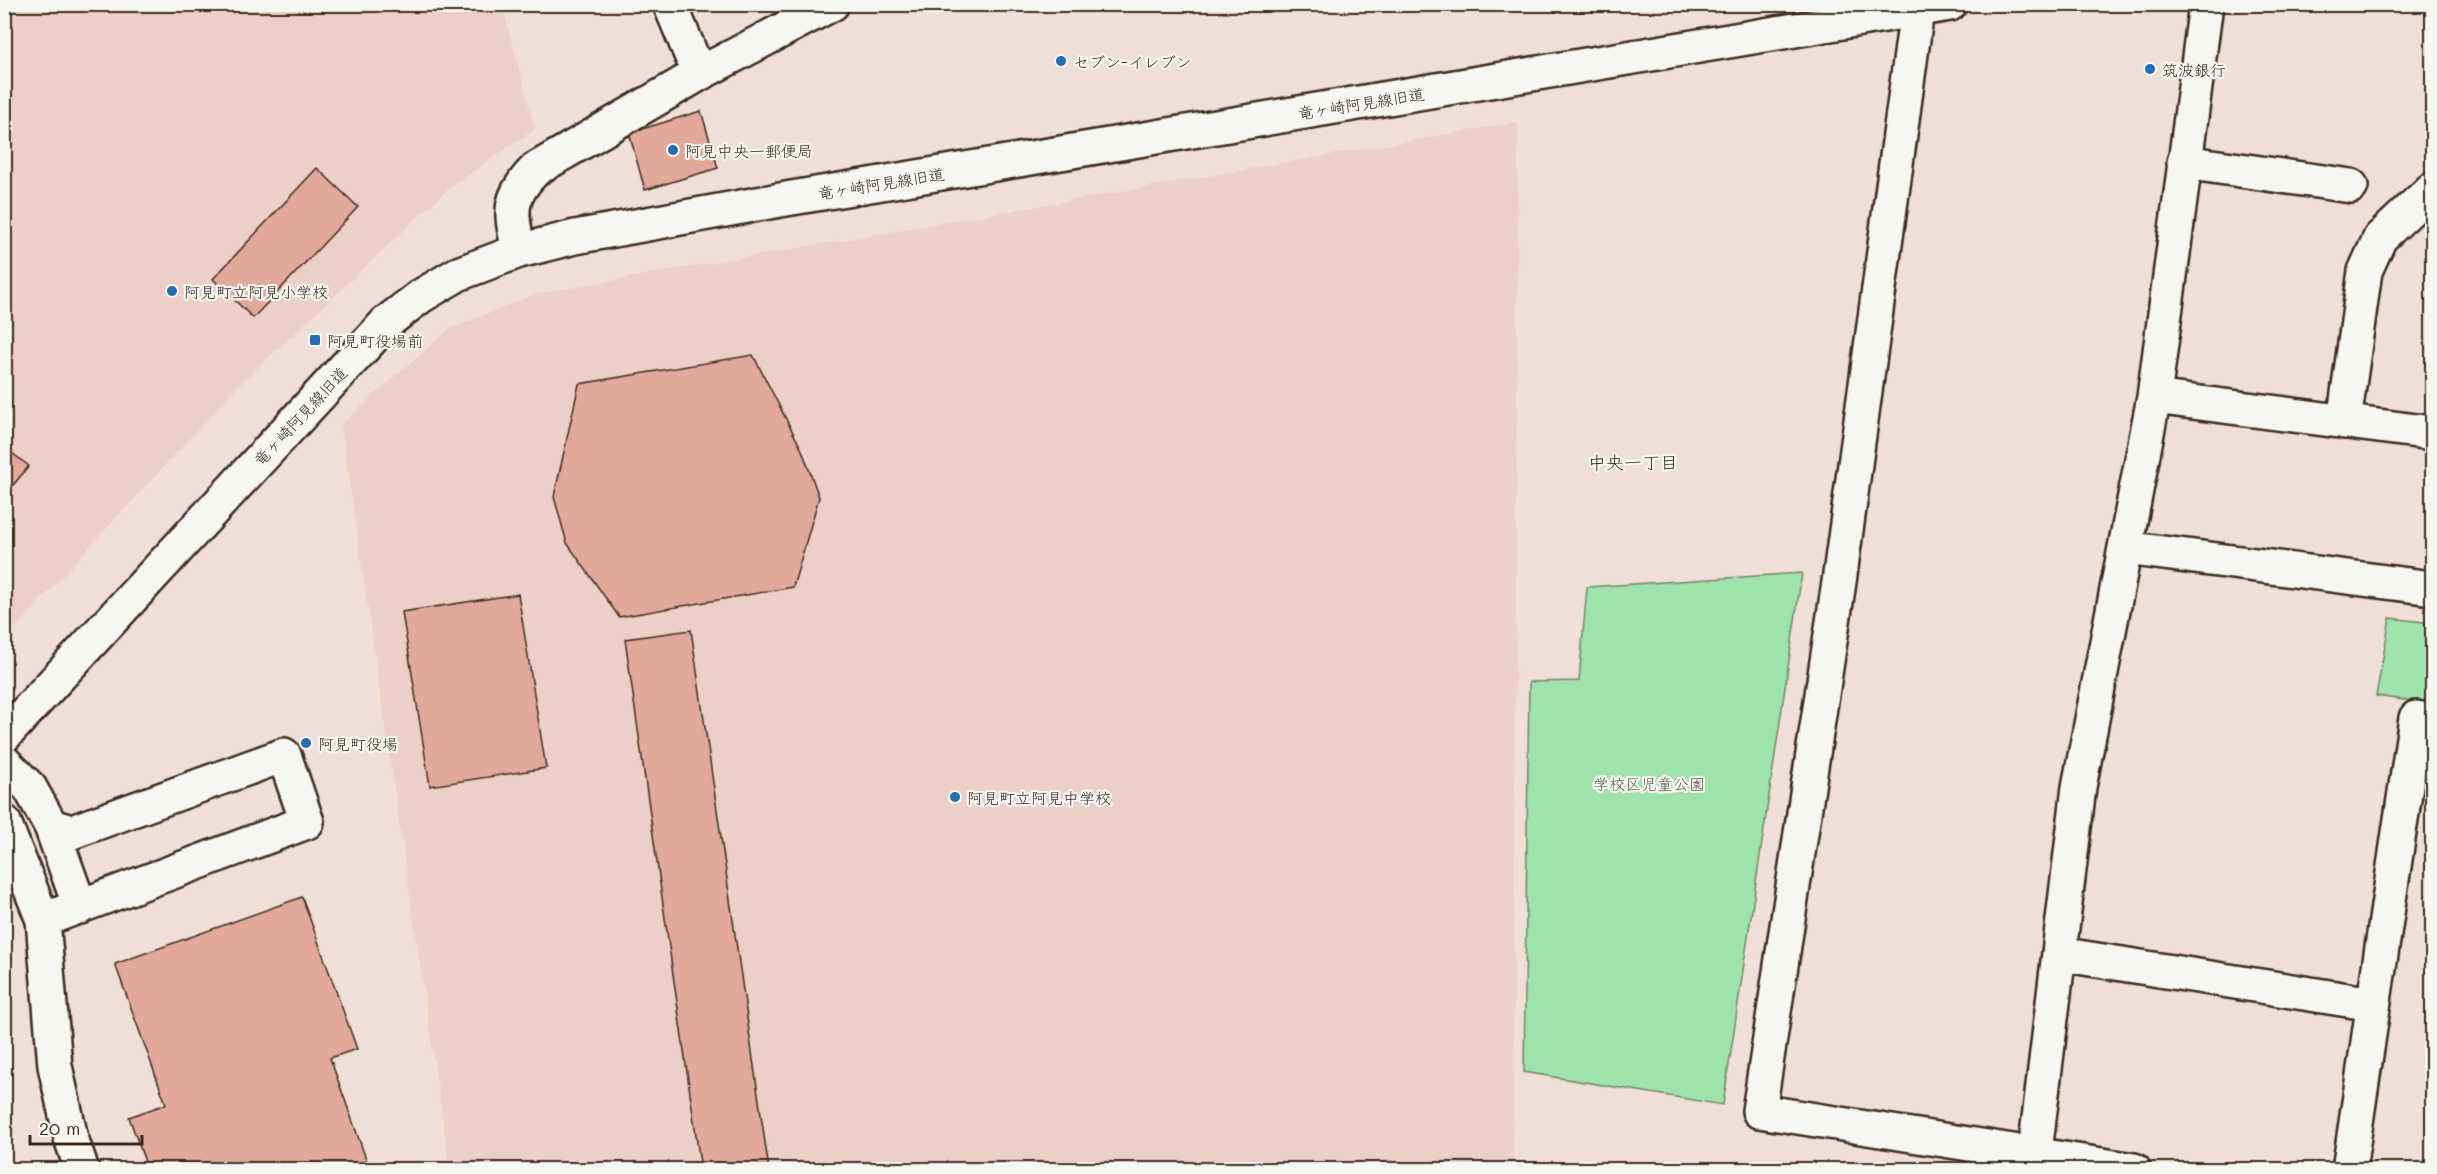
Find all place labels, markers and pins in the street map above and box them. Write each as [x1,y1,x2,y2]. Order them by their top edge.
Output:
place label: セブン-イレブン [1073,51,1192,72]
marker: セブン-イレブン [1054,54,1068,68]
place label: 筑波銀行 [2162,59,2226,80]
marker: 筑波銀行 [2143,62,2157,76]
place label: 阿見中央一郵便局 [685,140,813,161]
marker: 阿見中央一郵便局 [666,143,680,157]
place label: 阿見町立阿見小学校 [184,281,328,302]
marker: 阿見町立阿見小学校 [165,284,179,298]
place label: 阿見町役場前 [327,330,423,351]
marker: 阿見町役場前 [308,333,322,347]
place label: 阿見町役場 [318,733,398,754]
marker: 阿見町役場 [299,736,313,750]
place label: 阿見町立阿見中学校 [967,787,1111,808]
marker: 阿見町立阿見中学校 [948,790,962,804]

